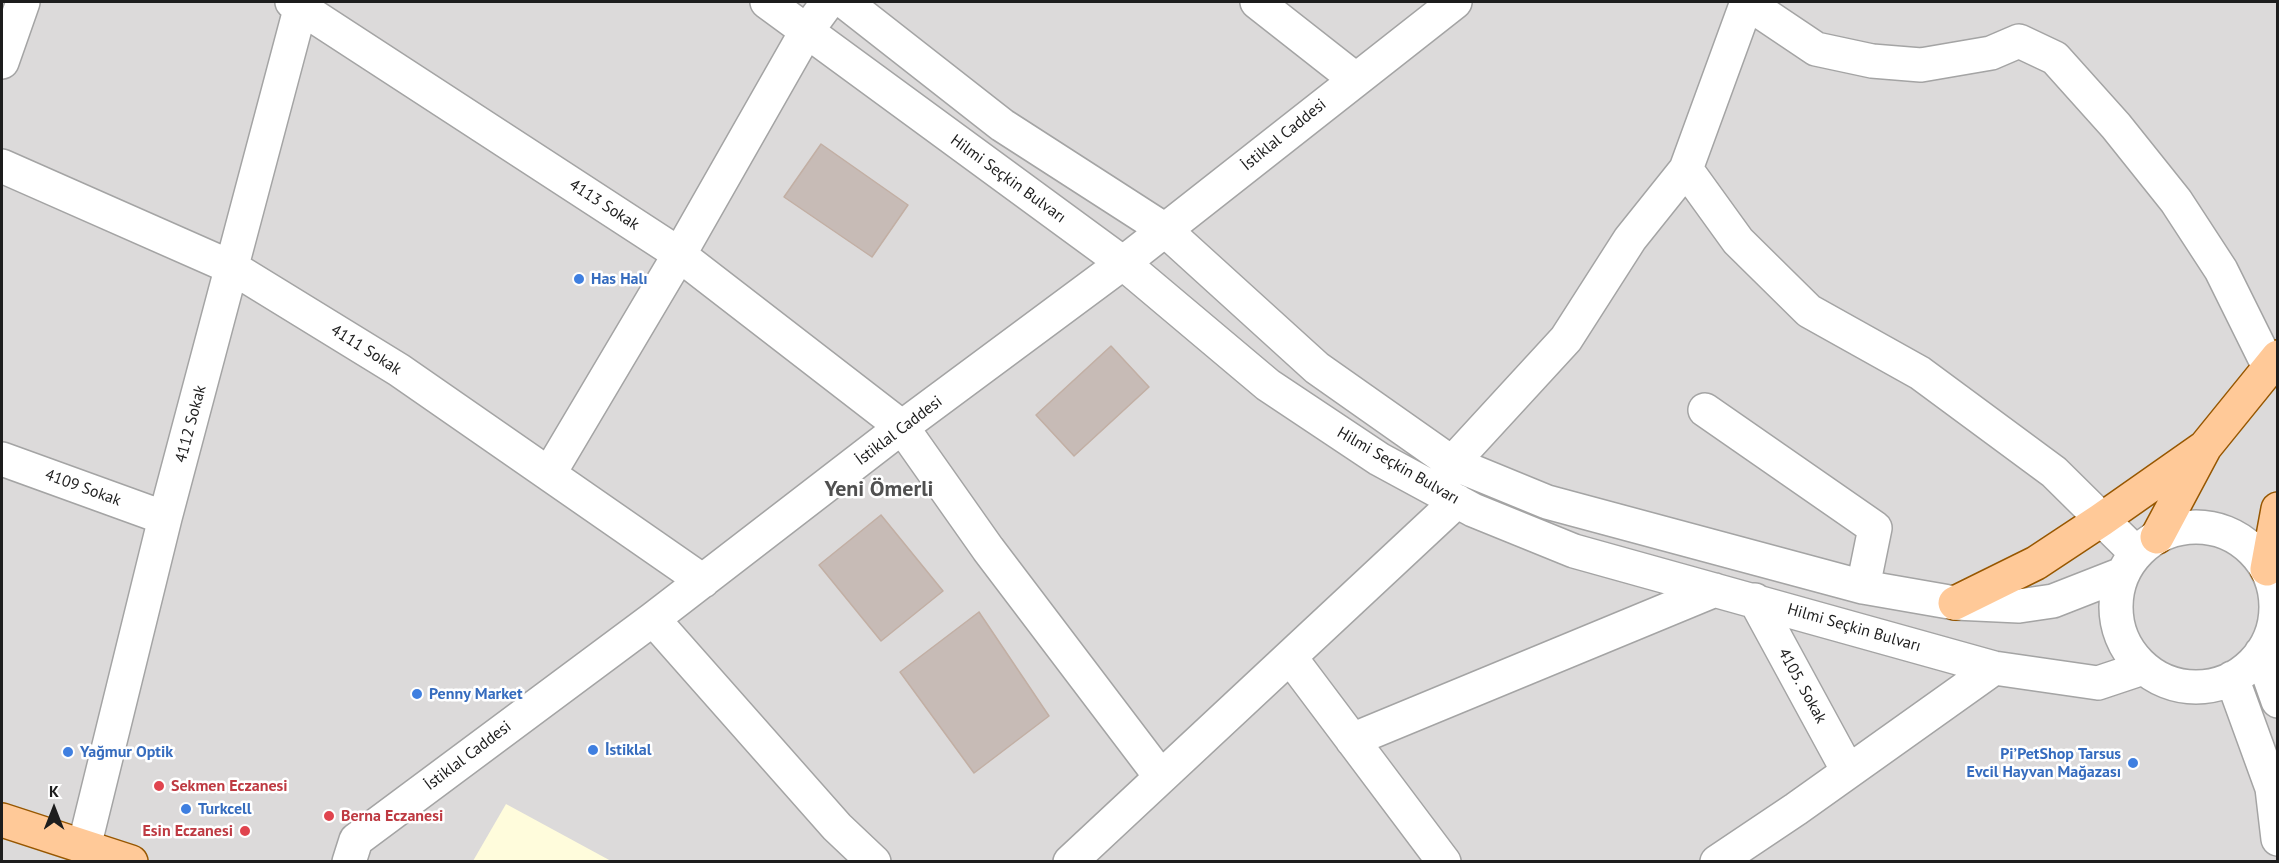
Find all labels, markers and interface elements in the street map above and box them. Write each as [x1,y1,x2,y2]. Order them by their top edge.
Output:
street label: İstiklal Caddesi [1238,95,1330,175]
street label: Hilmi Seçkin Bulvarı [947,131,1069,227]
street label: 4113 Sokak [565,175,643,235]
place label: Has Halı [591,269,648,289]
marker: Has Halı [572,272,586,286]
street label: 4111 Sokak [327,321,405,379]
street label: 4112 Sokak [171,383,211,465]
street label: İstiklal Caddesi [852,392,946,470]
street label: Hilmi Seçkin Bulvarı [1333,423,1463,509]
street label: 4109 Sokak [42,465,124,511]
district label: Yeni Ömerli [824,477,934,503]
street label: Hilmi Seçkin Bulvarı [1785,600,1923,656]
street label: 4105. Sokak [1774,645,1830,727]
place label: Penny Market [429,684,523,704]
marker: Penny Market [410,687,424,701]
street label: İstiklal Caddesi [421,717,515,795]
place label: İstiklal [605,740,651,760]
place label: Yağmur Optik [80,742,173,762]
marker: İstiklal [586,743,600,757]
place label: Pi’PetShop Tarsus Evcil Hayvan Mağazası [1967,744,2121,782]
marker: Yağmur Optik [61,745,75,759]
marker: Pi’PetShop Tarsus Evcil Hayvan Mağazası [2126,756,2140,770]
place label: Sekmen Eczanesi [171,776,288,796]
north arrow [24,779,84,839]
marker: Sekmen Eczanesi [152,779,166,793]
text: K [49,781,59,801]
place label: Turkcell [198,799,251,819]
marker: Turkcell [179,802,193,816]
place label: Berna Eczanesi [341,806,443,826]
marker: Berna Eczanesi [322,809,336,823]
place label: Esin Eczanesi [143,821,233,841]
marker: Esin Eczanesi [238,824,252,838]

